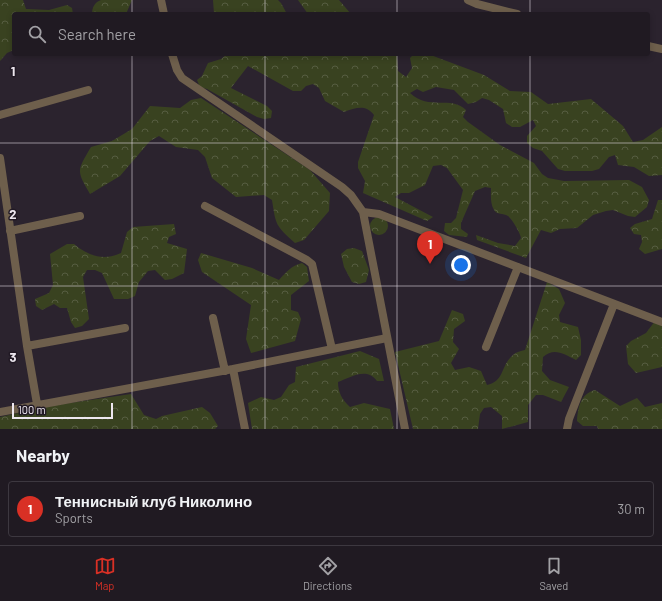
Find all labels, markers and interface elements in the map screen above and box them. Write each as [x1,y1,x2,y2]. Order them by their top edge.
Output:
search box [12,12,650,56]
icon: search [26,23,48,45]
text: Search here [58,25,136,43]
text: 1 [11,63,15,79]
text: 2 [9,206,17,222]
pin: 1 [417,231,443,264]
your location [451,255,471,275]
text: 3 [9,349,17,365]
scale bar [12,401,113,420]
text: 100 m [18,403,46,416]
text: Nearby [16,445,70,465]
text: Теннисный клуб Николино [55,492,252,510]
text: 1 [28,501,32,517]
text: 30 m [618,501,645,517]
text: Sports [55,510,93,526]
tab: Map [94,555,116,592]
tab: Directions [303,555,352,592]
tab: Saved [539,555,568,592]

